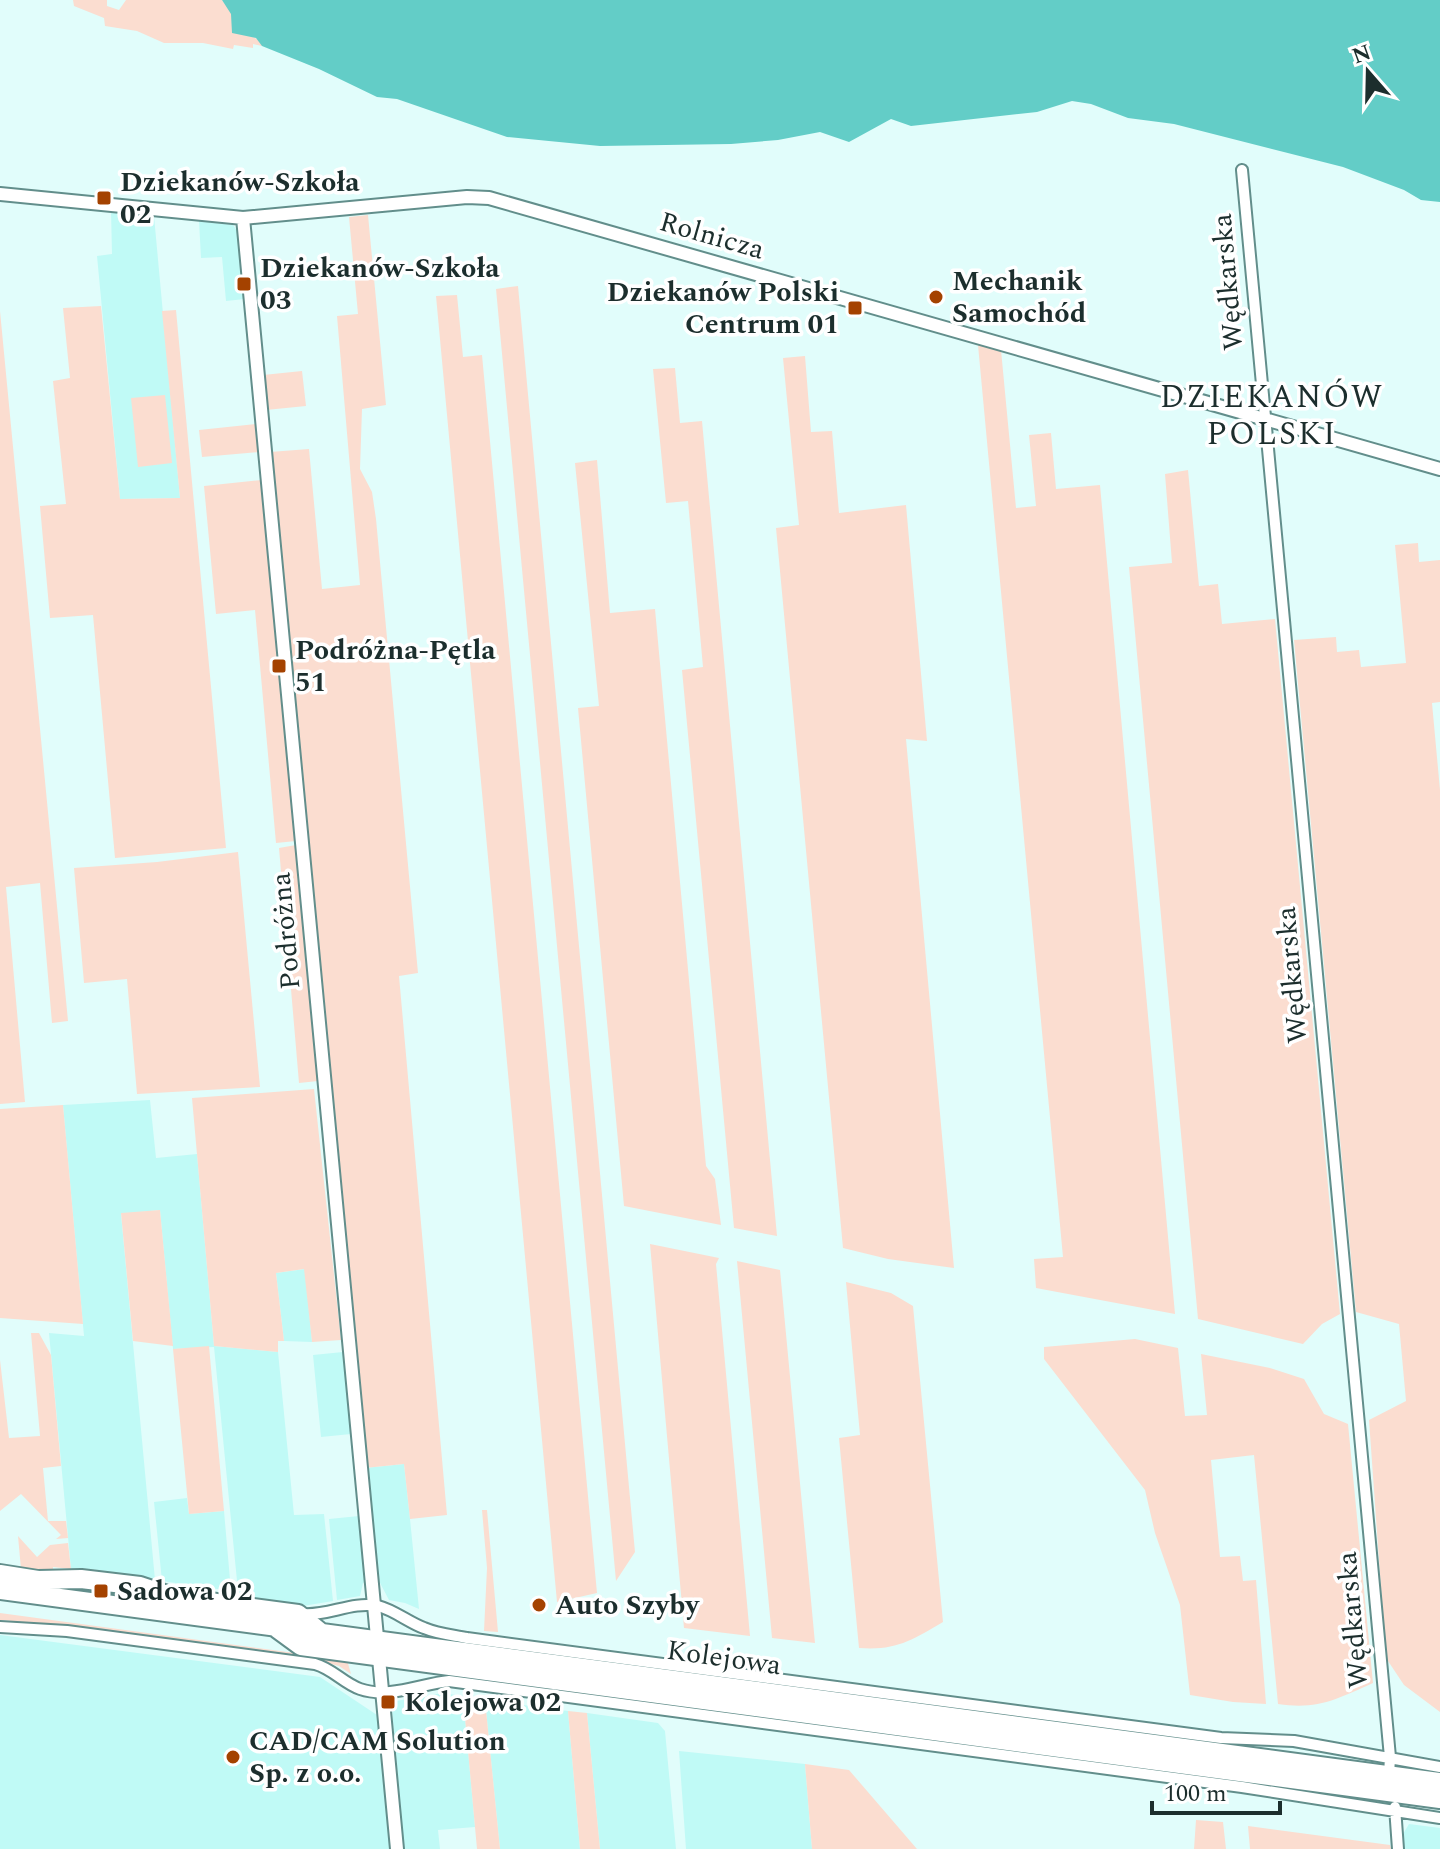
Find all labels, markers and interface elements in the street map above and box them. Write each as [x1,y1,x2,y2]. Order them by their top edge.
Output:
north arrow [1328,32,1408,112]
text: N [1348,36,1376,73]
place label: Dziekanów-Szkoła 02 [120,161,360,236]
marker: Dziekanów-Szkoła 02 [95,189,113,207]
street label: Rolnicza [654,201,770,272]
street label: Wędkarska [1201,212,1255,352]
place label: Dziekanów-Szkoła 03 [260,247,500,322]
place label: Mechanik Samochód [952,260,1086,335]
place label: Dziekanów Polski Centrum 01 [607,271,839,346]
marker: Dziekanów-Szkoła 03 [235,275,253,293]
marker: Mechanik Samochód [927,288,945,306]
marker: Dziekanów Polski Centrum 01 [846,299,864,317]
district label: DZIEKANÓW POLSKI [1160,373,1384,459]
place label: Podróżna-Pętla 51 [295,629,496,704]
marker: Podróżna-Pętla 51 [270,657,288,675]
street label: Podróżna [259,870,313,991]
street label: Wędkarska [1265,905,1319,1045]
street label: Wędkarska [1326,1550,1380,1690]
place label: Sadowa 02 [117,1570,253,1613]
marker: Sadowa 02 [92,1582,110,1600]
place label: Auto Szyby [555,1584,700,1627]
marker: Auto Szyby [530,1596,548,1614]
street label: Kolejowa [664,1629,784,1687]
place label: Kolejowa 02 [404,1681,561,1724]
marker: Kolejowa 02 [379,1693,397,1711]
place label: CAD/CAM Solution Sp. z o.o. [249,1720,506,1795]
marker: CAD/CAM Solution Sp. z o.o. [224,1748,242,1766]
scale bar [1152,1765,1280,1815]
text: 100 m [1164,1776,1227,1812]

